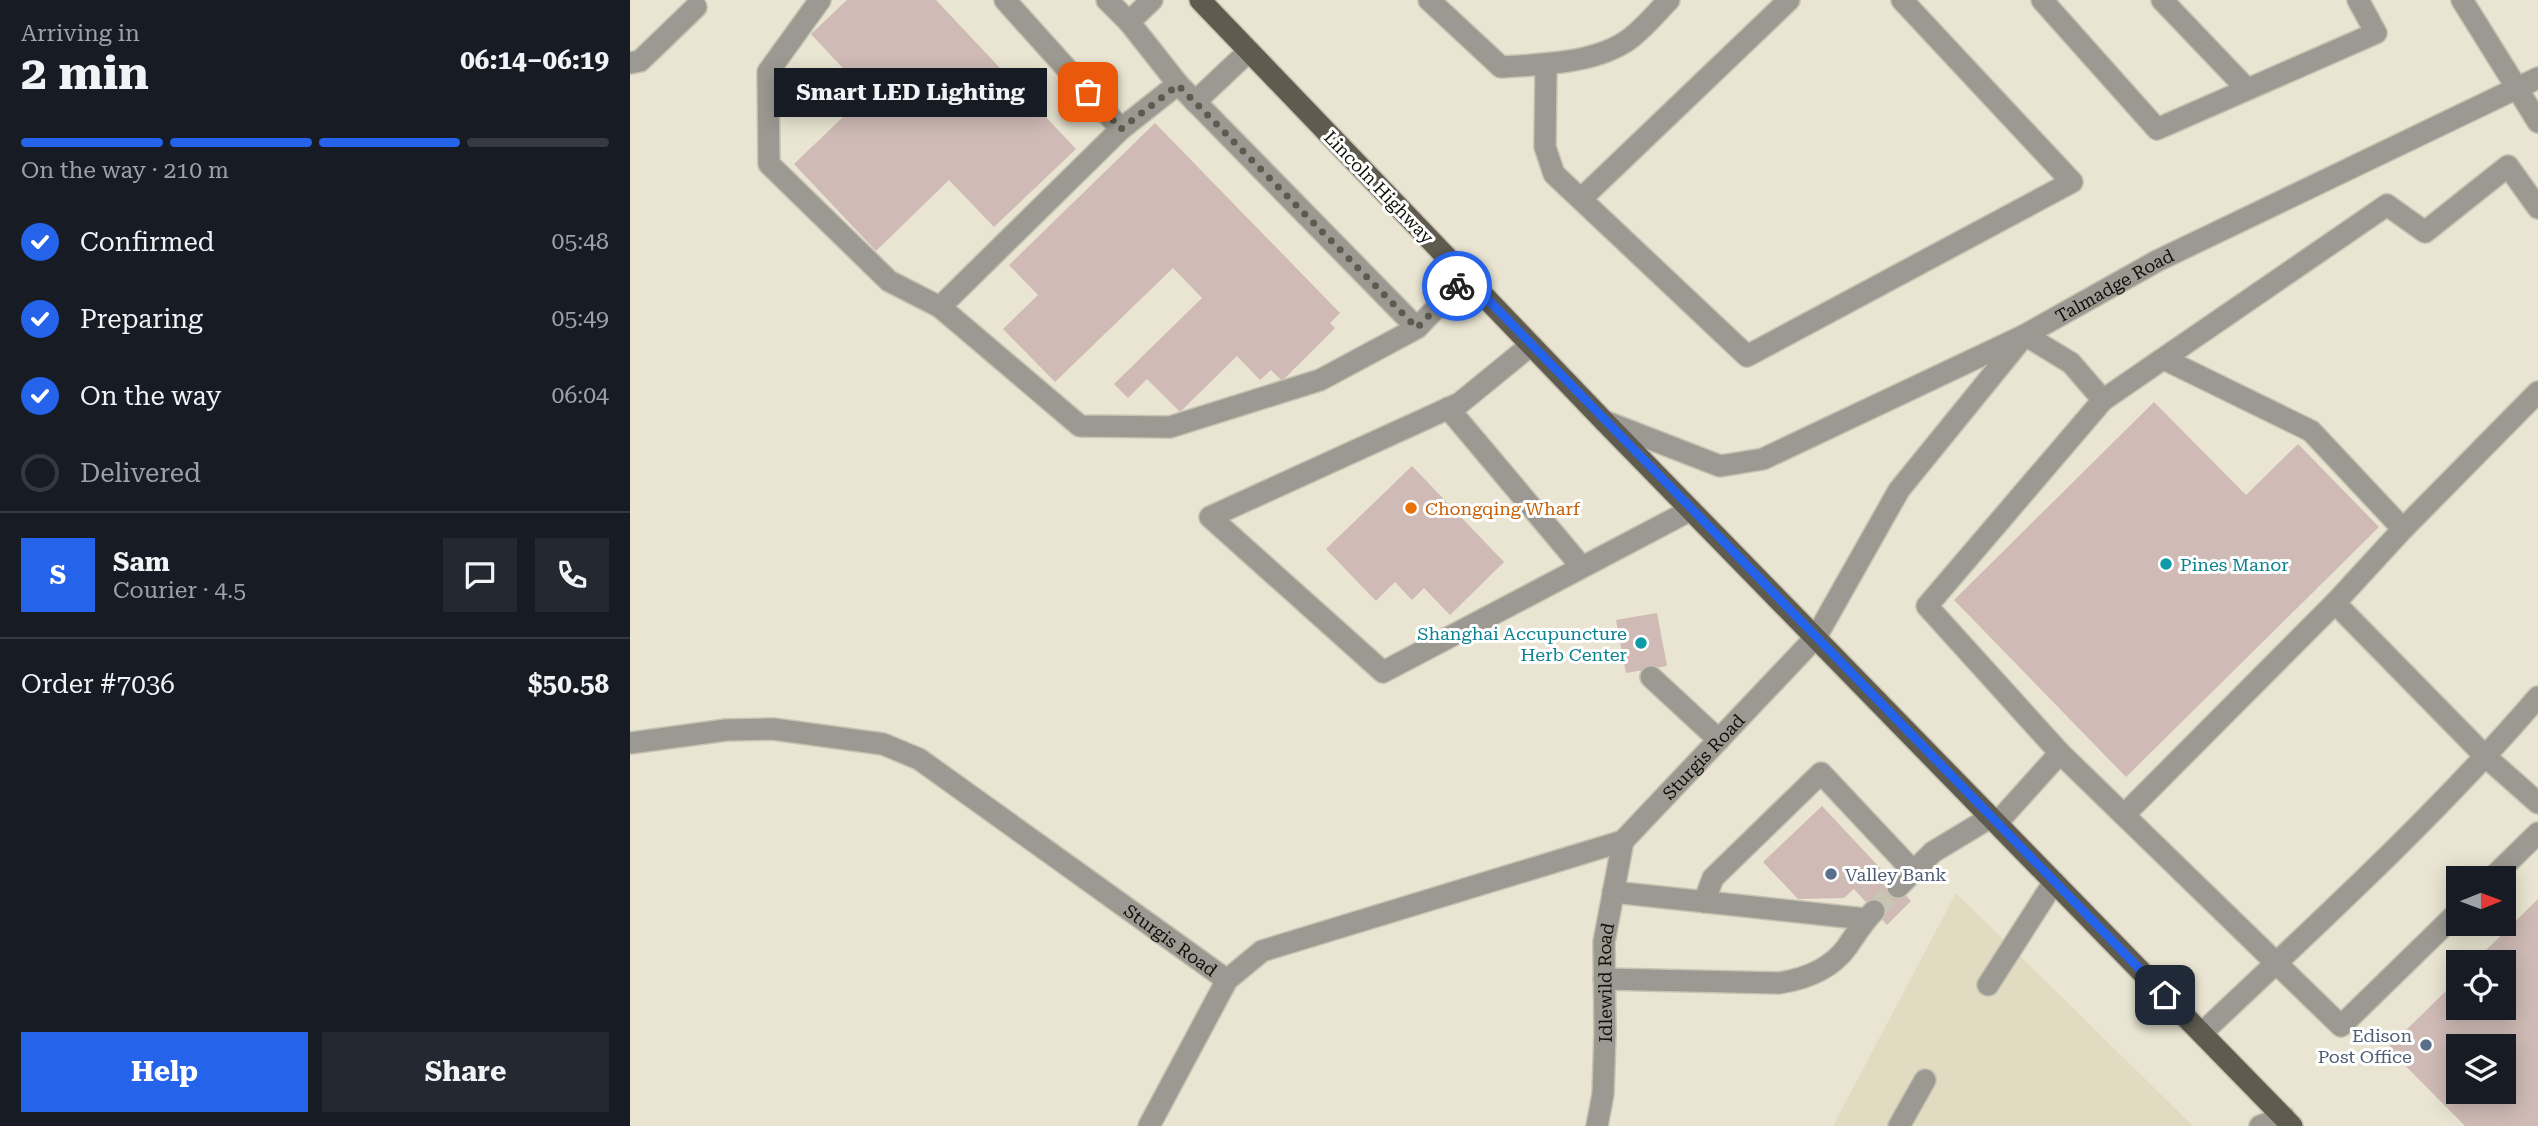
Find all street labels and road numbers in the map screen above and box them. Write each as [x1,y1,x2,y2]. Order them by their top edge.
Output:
street label: Lincoln Highway [1320,126,1438,248]
street label: Talmadge Road [2051,244,2177,326]
street label: Sturgis Road [1658,709,1749,803]
street label: Sturgis Road [1120,899,1222,981]
street label: Idlewild Road [1593,921,1618,1043]

